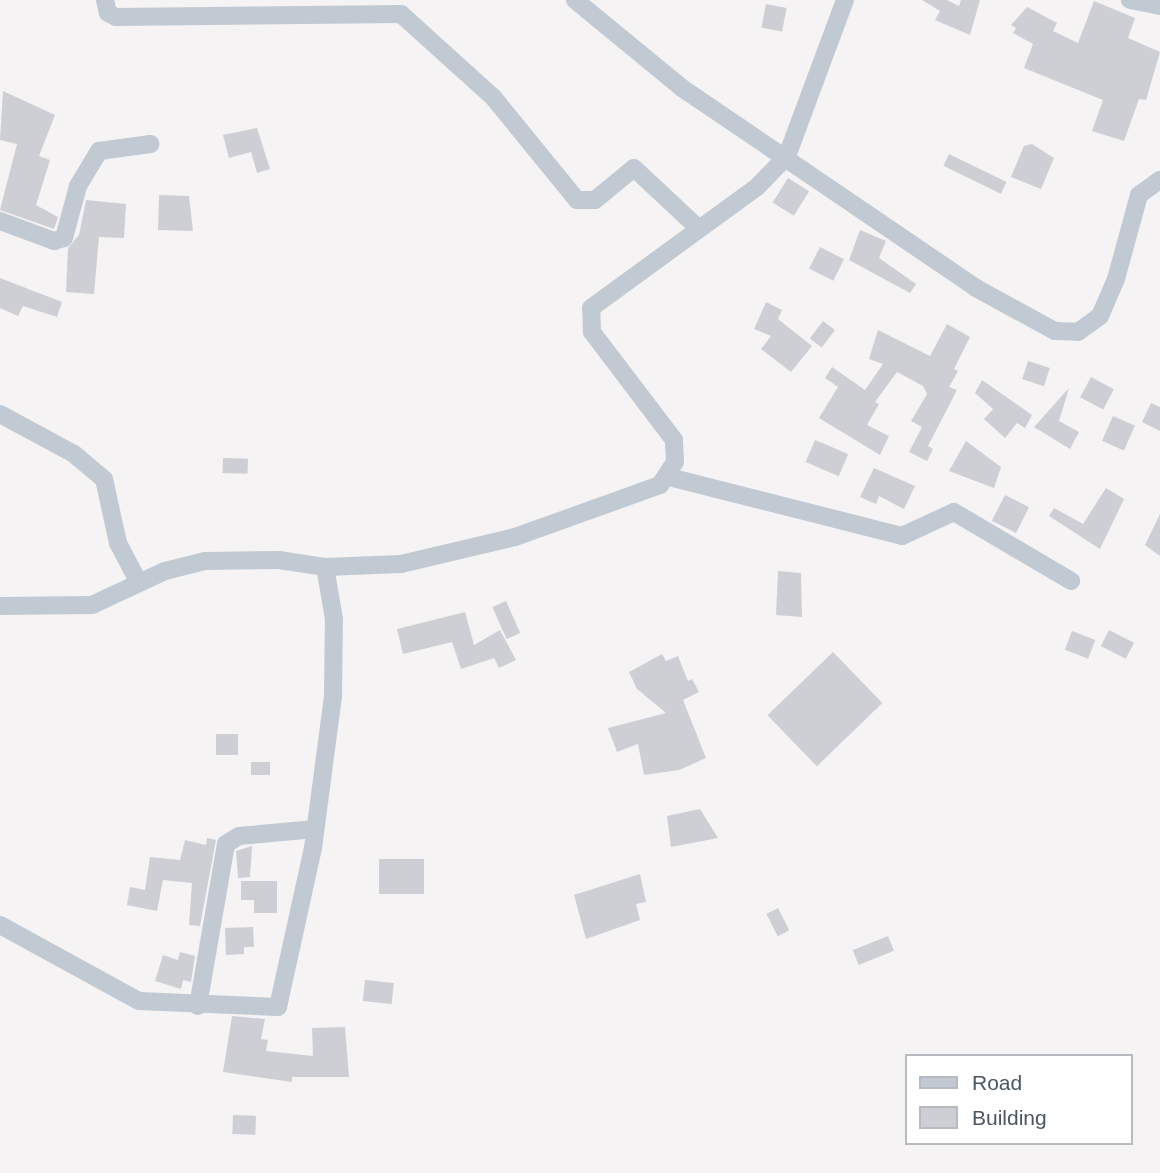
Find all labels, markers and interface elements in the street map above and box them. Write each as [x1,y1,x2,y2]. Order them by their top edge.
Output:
legend [904,1054,1132,1145]
text: Road [972,1071,1022,1094]
text: Building [972,1106,1047,1129]

